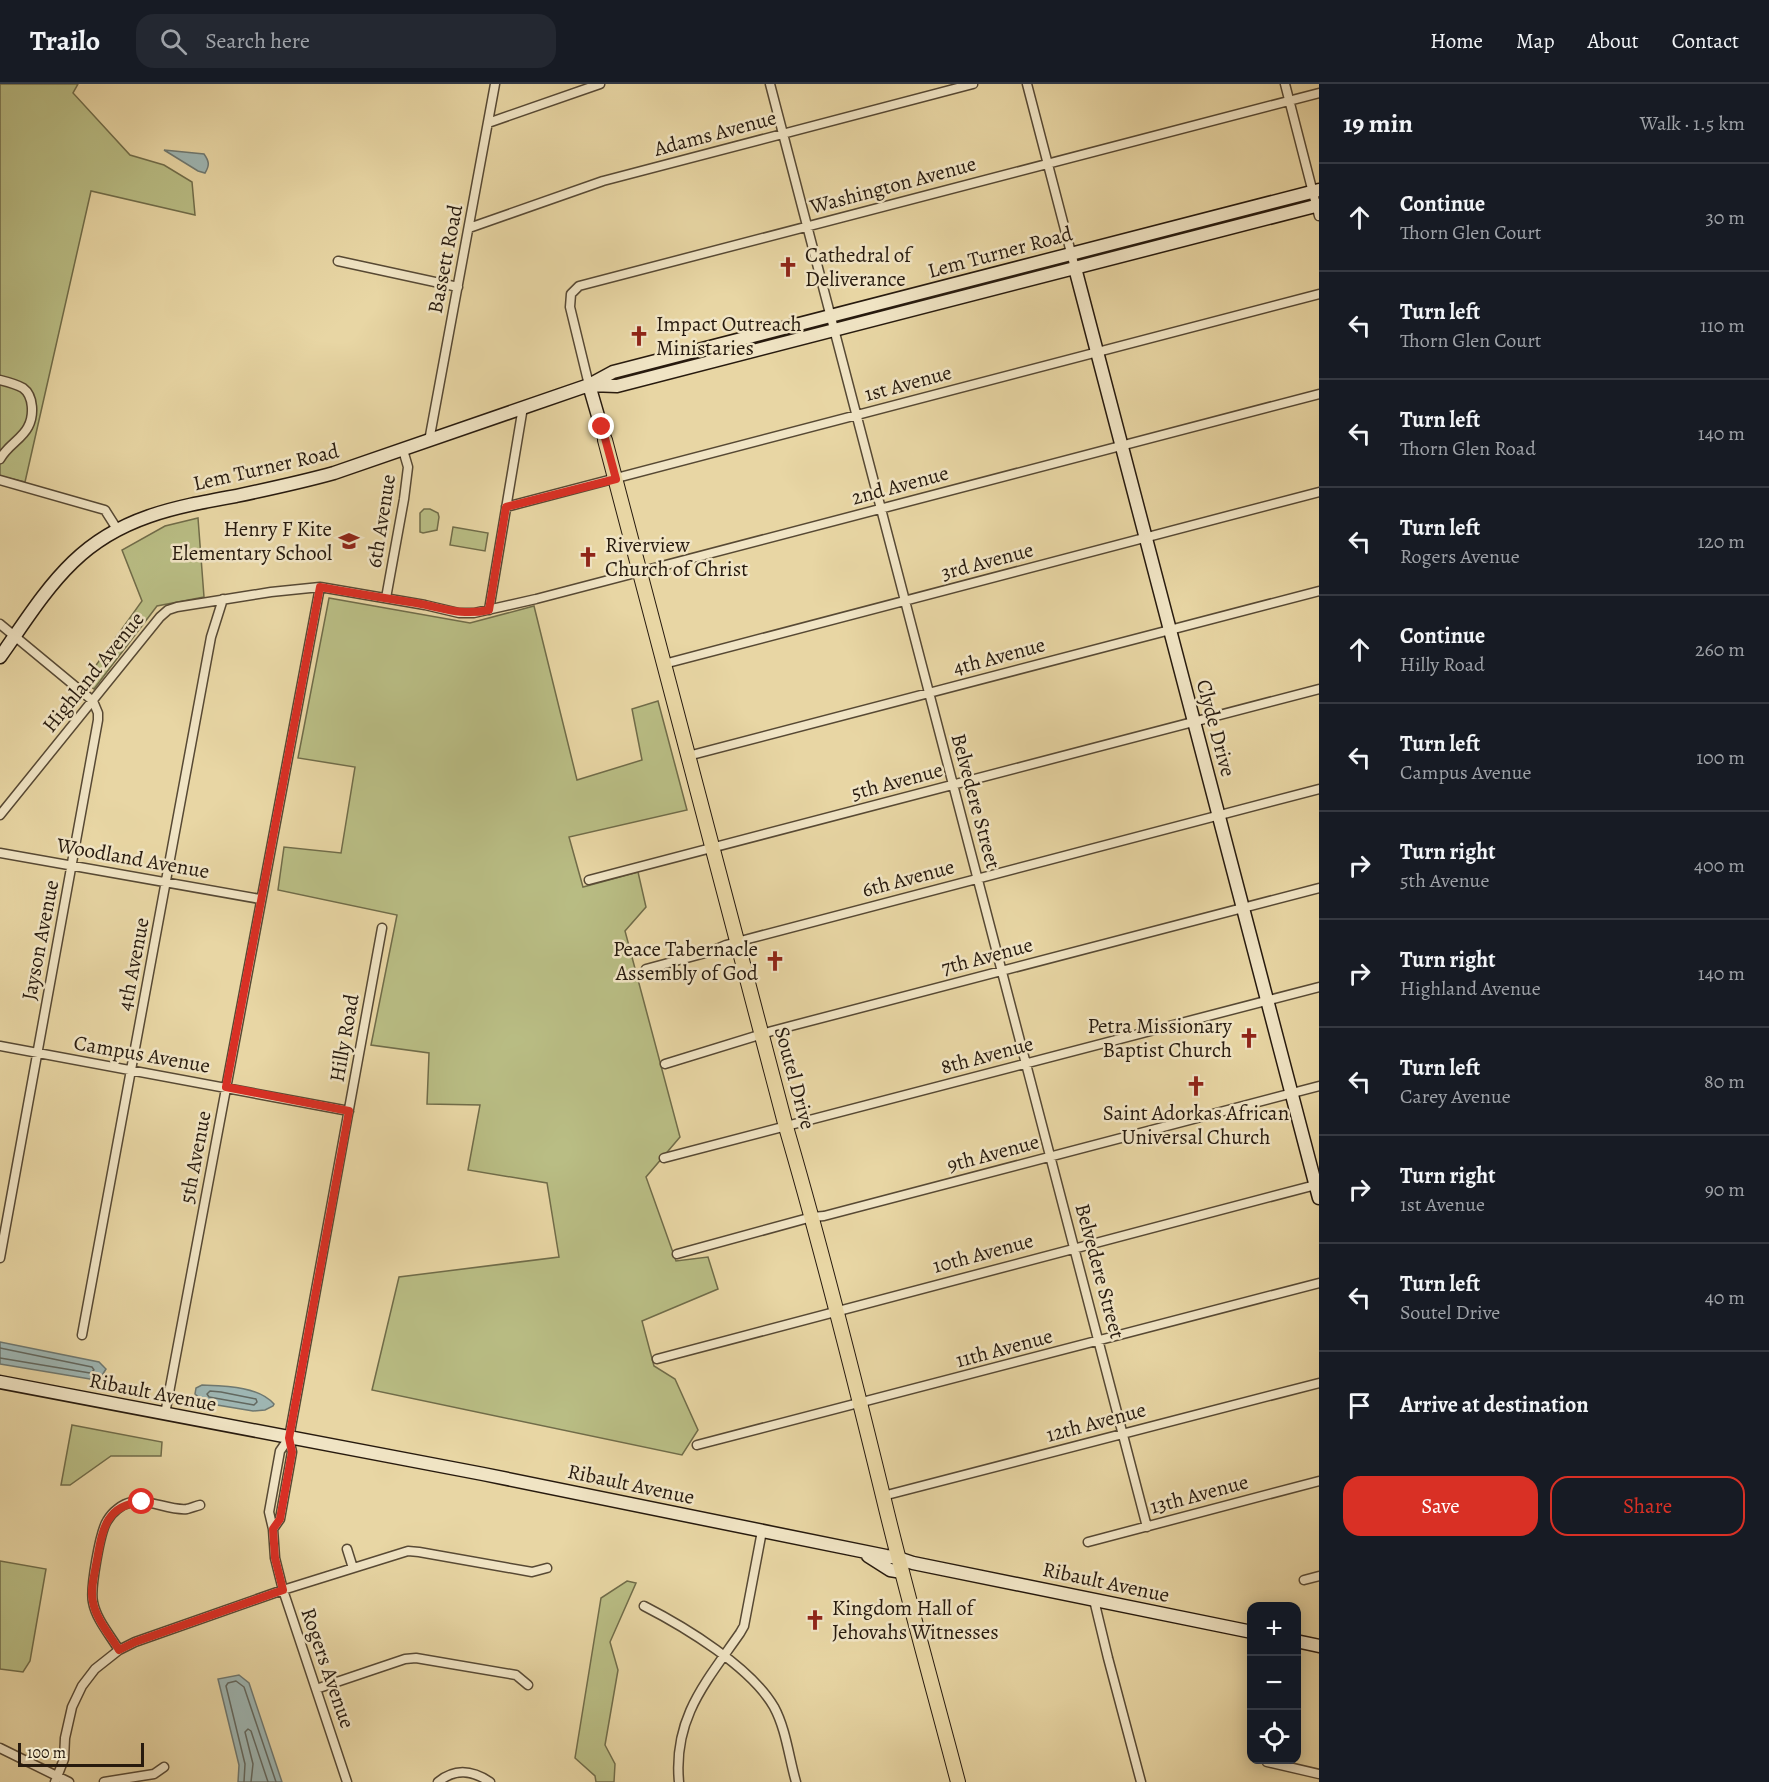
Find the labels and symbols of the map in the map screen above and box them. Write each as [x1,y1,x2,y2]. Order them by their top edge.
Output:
street label: Adams Avenue [650,103,779,163]
street label: Washington Avenue [806,149,979,221]
street label: Bassett Road [421,201,469,316]
street label: Lem Turner Road [925,219,1076,285]
place label: Cathedral of Deliverance [805,241,914,293]
church icon: Cathedral of Deliverance [776,255,800,279]
place label: Impact Outreach Ministaries [656,310,802,362]
church icon: Impact Outreach Ministaries [627,324,651,348]
street label: 1st Avenue [861,358,955,408]
route end [588,413,614,439]
street label: Lem Turner Road [190,436,342,497]
street label: 2nd Avenue [848,459,952,511]
street label: 6th Avenue [360,472,402,570]
place label: Henry F Kite Elementary School [171,515,332,567]
school or university icon: Henry F Kite Elementary School [337,529,361,553]
place label: Riverview Church of Christ [605,531,748,583]
street label: 3rd Avenue [938,535,1036,587]
church icon: Riverview Church of Christ [576,545,600,569]
street label: Highland Avenue [36,606,150,738]
street label: 4th Avenue [950,630,1048,682]
street label: Clyde Drive [1190,676,1242,780]
street label: Belvedere Street [944,730,1008,872]
street label: 5th Avenue [848,755,946,807]
street label: Woodland Avenue [53,831,212,885]
street label: 6th Avenue [859,852,957,904]
street label: Jayson Avenue [15,877,65,1003]
street label: 4th Avenue [110,915,156,1013]
street label: 7th Avenue [938,930,1036,982]
place label: Peace Tabernacle Assembly of God [613,935,759,987]
church icon: Peace Tabernacle Assembly of God [763,949,787,973]
street label: Hilly Road [322,991,366,1084]
place label: Petra Missionary Baptist Church [1087,1012,1233,1064]
street label: Soutel Drive [768,1024,822,1132]
church icon: Petra Missionary Baptist Church [1237,1026,1261,1050]
street label: Campus Avenue [72,1028,212,1080]
street label: 8th Avenue [937,1029,1037,1081]
church icon: Saint Adorkas African Universal Church [1184,1074,1208,1098]
place label: Saint Adorkas African Universal Church [1103,1099,1289,1151]
street label: 5th Avenue [172,1108,218,1206]
street label: 9th Avenue [944,1127,1042,1179]
street label: Belvedere Street [1068,1200,1132,1342]
street label: 10th Avenue [930,1226,1036,1280]
street label: 11th Avenue [952,1322,1056,1374]
street label: Ribault Avenue [87,1366,219,1418]
street label: 12th Avenue [1043,1395,1149,1449]
street label: Ribault Avenue [565,1457,697,1511]
street label: 13th Avenue [1147,1467,1251,1521]
route start [128,1488,154,1514]
street label: Ribault Avenue [1040,1555,1172,1609]
place label: Kingdom Hall of Jehovahs Witnesses [832,1594,999,1646]
street label: Rogers Avenue [294,1604,362,1732]
church icon: Kingdom Hall of Jehovahs Witnesses [803,1608,827,1632]
scale bar [18,1740,144,1768]

